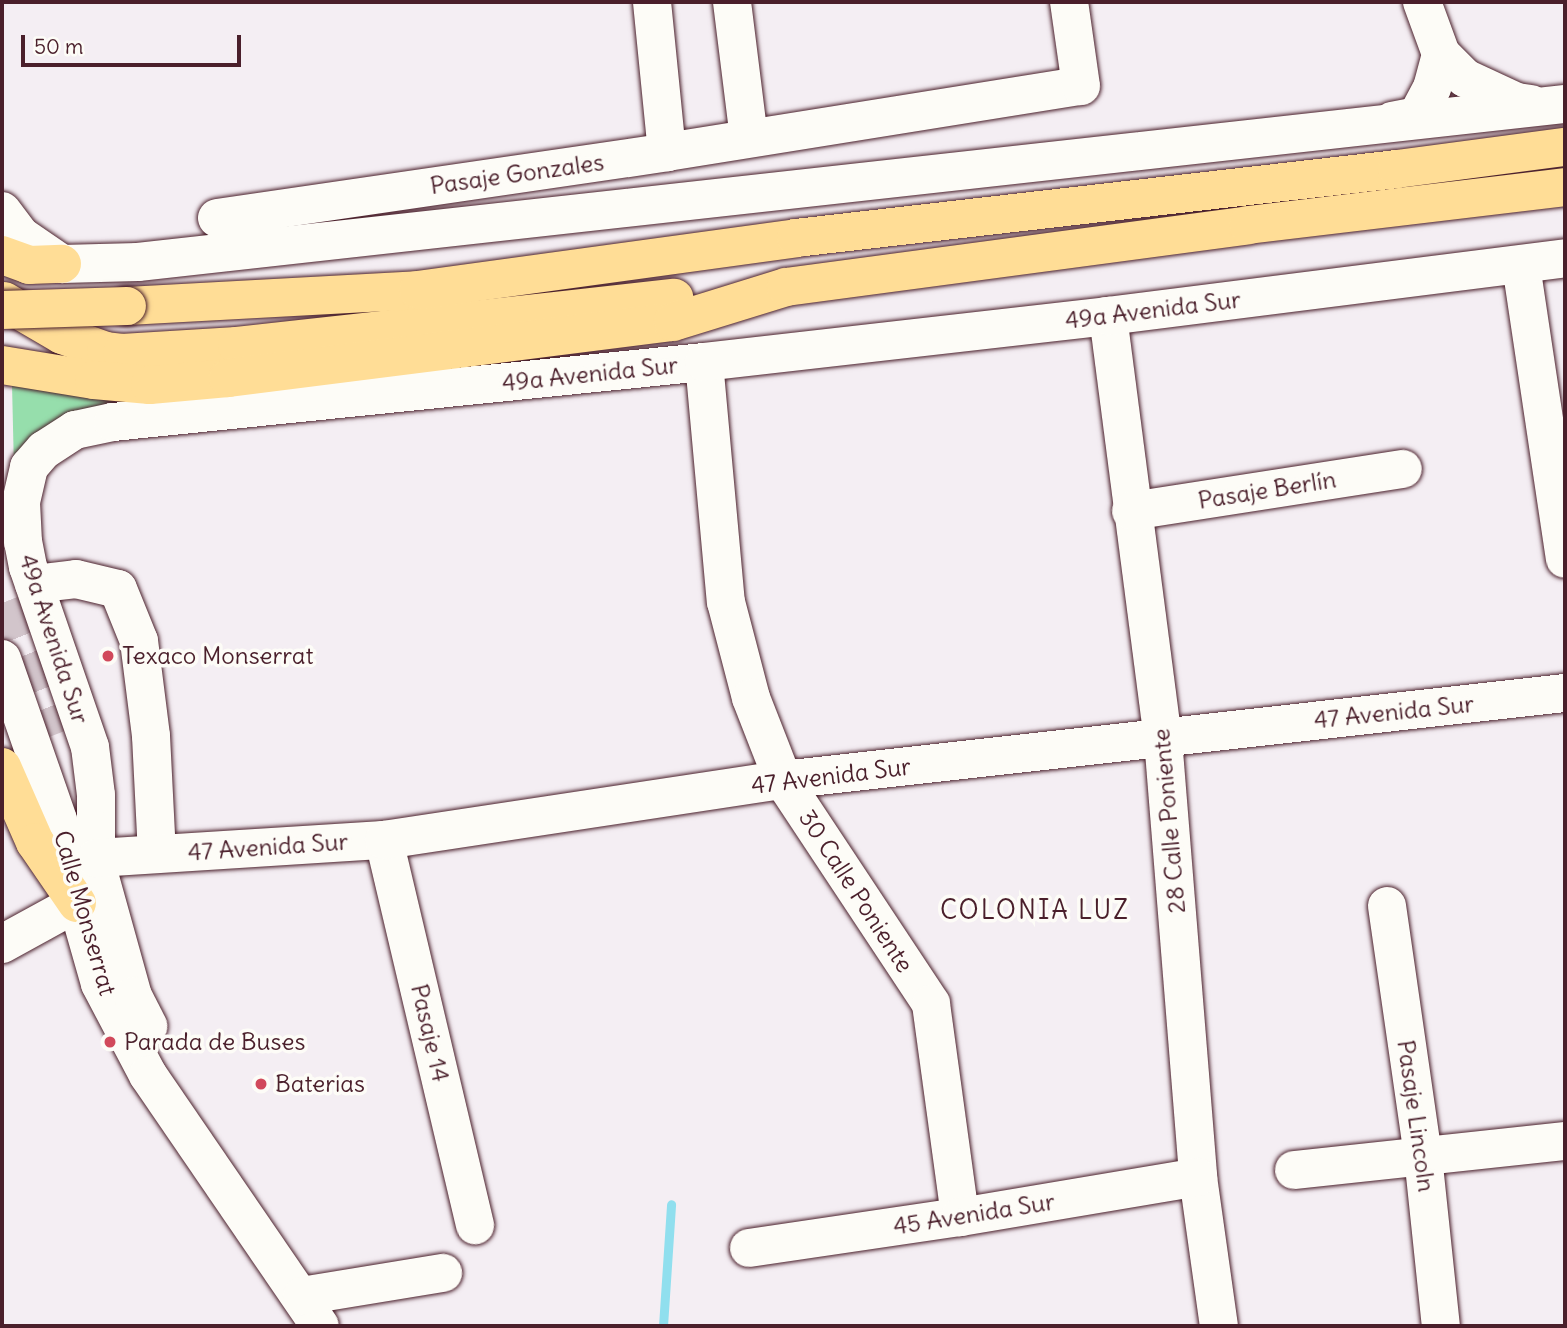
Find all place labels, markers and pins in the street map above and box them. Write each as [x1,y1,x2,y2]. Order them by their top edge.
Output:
place label: Texaco Monserrat [122,642,314,670]
marker: Texaco Monserrat [100,648,116,664]
place label: Parada de Buses [124,1028,305,1056]
marker: Parada de Buses [102,1034,118,1050]
place label: Baterias [275,1070,365,1098]
marker: Baterias [253,1076,269,1092]

